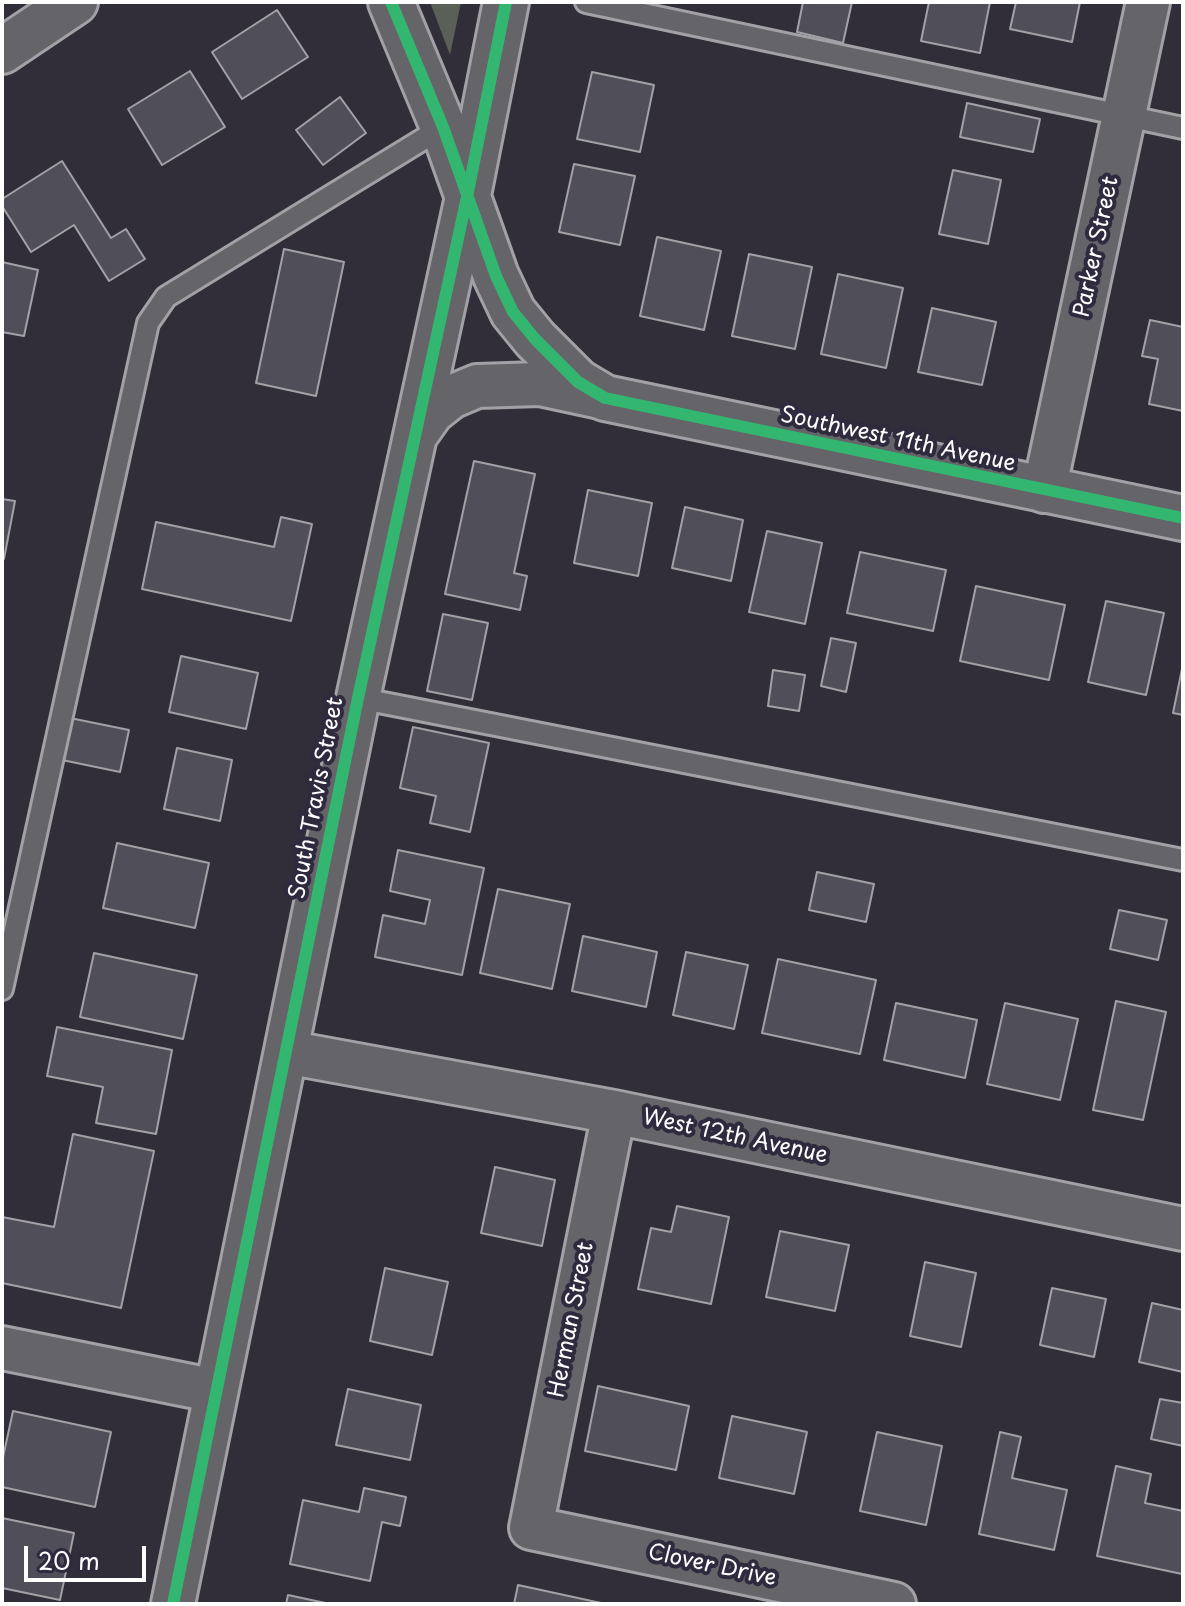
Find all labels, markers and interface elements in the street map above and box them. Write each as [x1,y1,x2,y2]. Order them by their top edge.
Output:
street label: Parker Street [1069,174,1125,320]
street label: Southwest 11th Avenue [778,402,1018,478]
street label: South Travis Street [285,695,349,901]
street label: West 12th Avenue [640,1105,830,1169]
street label: Herman Street [544,1240,600,1400]
scale bar [28,1530,150,1580]
street label: Clover Drive [645,1540,779,1592]
text: 20 m [38,1542,100,1578]

